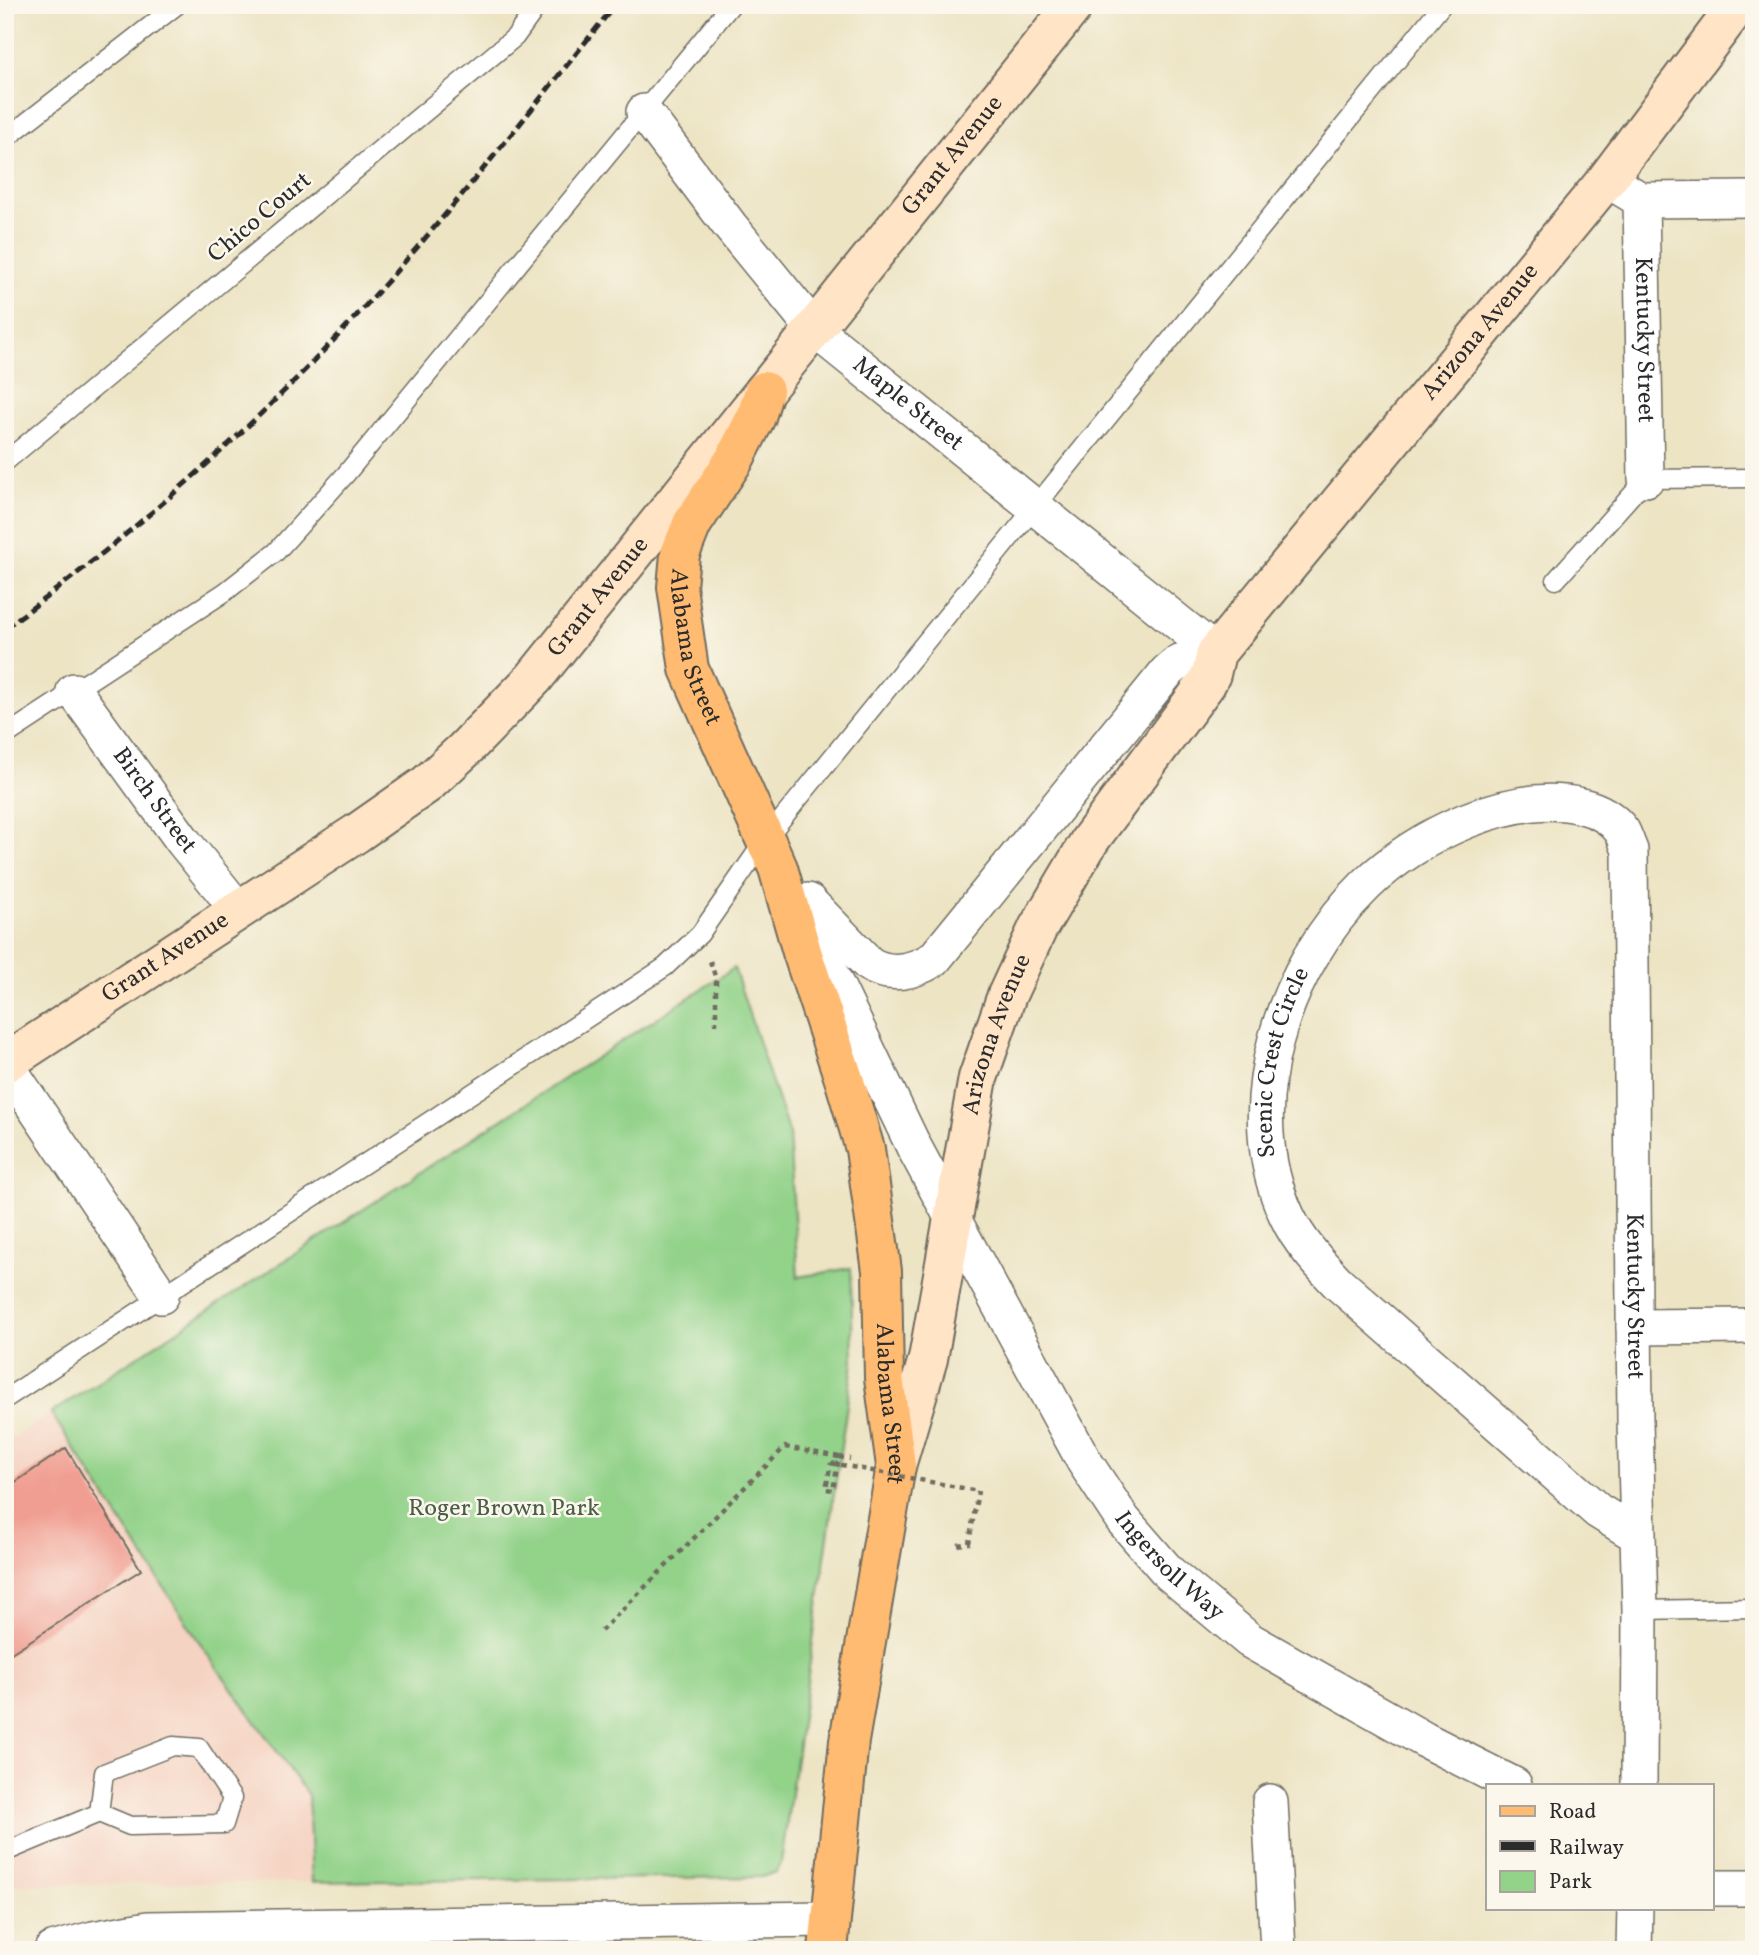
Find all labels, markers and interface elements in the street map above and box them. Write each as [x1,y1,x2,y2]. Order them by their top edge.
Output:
street label: Grant Avenue [894,88,1012,223]
street label: Chico Court [201,164,319,272]
street label: Arizona Avenue [1414,256,1547,408]
street label: Kentucky Street [1625,257,1662,423]
street label: Maple Street [845,349,971,460]
street label: Grant Avenue [540,530,658,665]
street label: Alabama Street [660,567,729,731]
street label: Birch Street [104,741,204,862]
street label: Grant Avenue [95,904,236,1012]
street label: Arizona Avenue [955,949,1041,1118]
street label: Scenic Crest Circle [1248,961,1319,1160]
street label: Kentucky Street [1616,1213,1652,1380]
street label: Alabama Street [866,1323,913,1487]
park label: Roger Brown Park [408,1492,600,1526]
street label: Ingersoll Way [1105,1505,1231,1629]
legend [1486,1784,1714,1910]
text: Road [1549,1798,1596,1827]
text: Railway [1549,1834,1625,1863]
text: Park [1549,1868,1592,1897]

